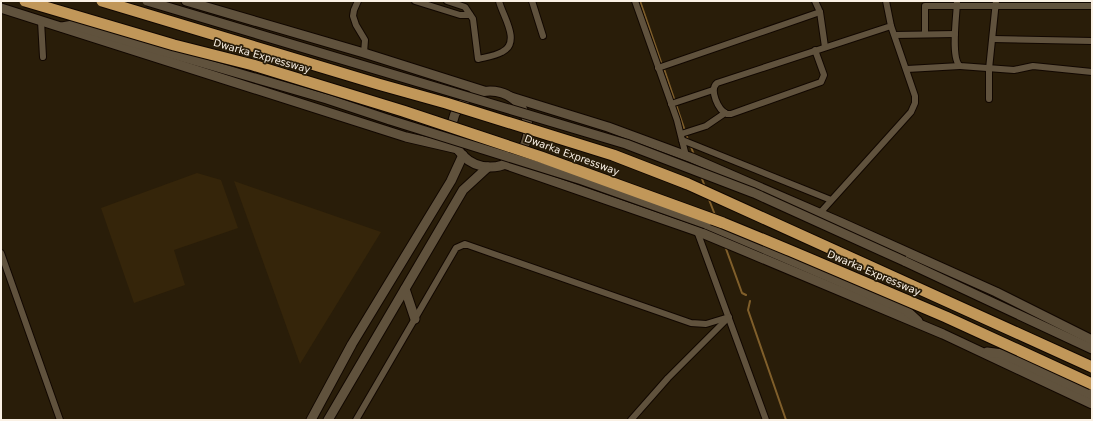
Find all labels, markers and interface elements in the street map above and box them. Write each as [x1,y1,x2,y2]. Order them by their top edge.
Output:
street label: Dwarka Expressway [212,37,312,75]
street label: Dwarka Expressway [523,133,621,177]
street label: Dwarka Expressway [826,248,922,298]

